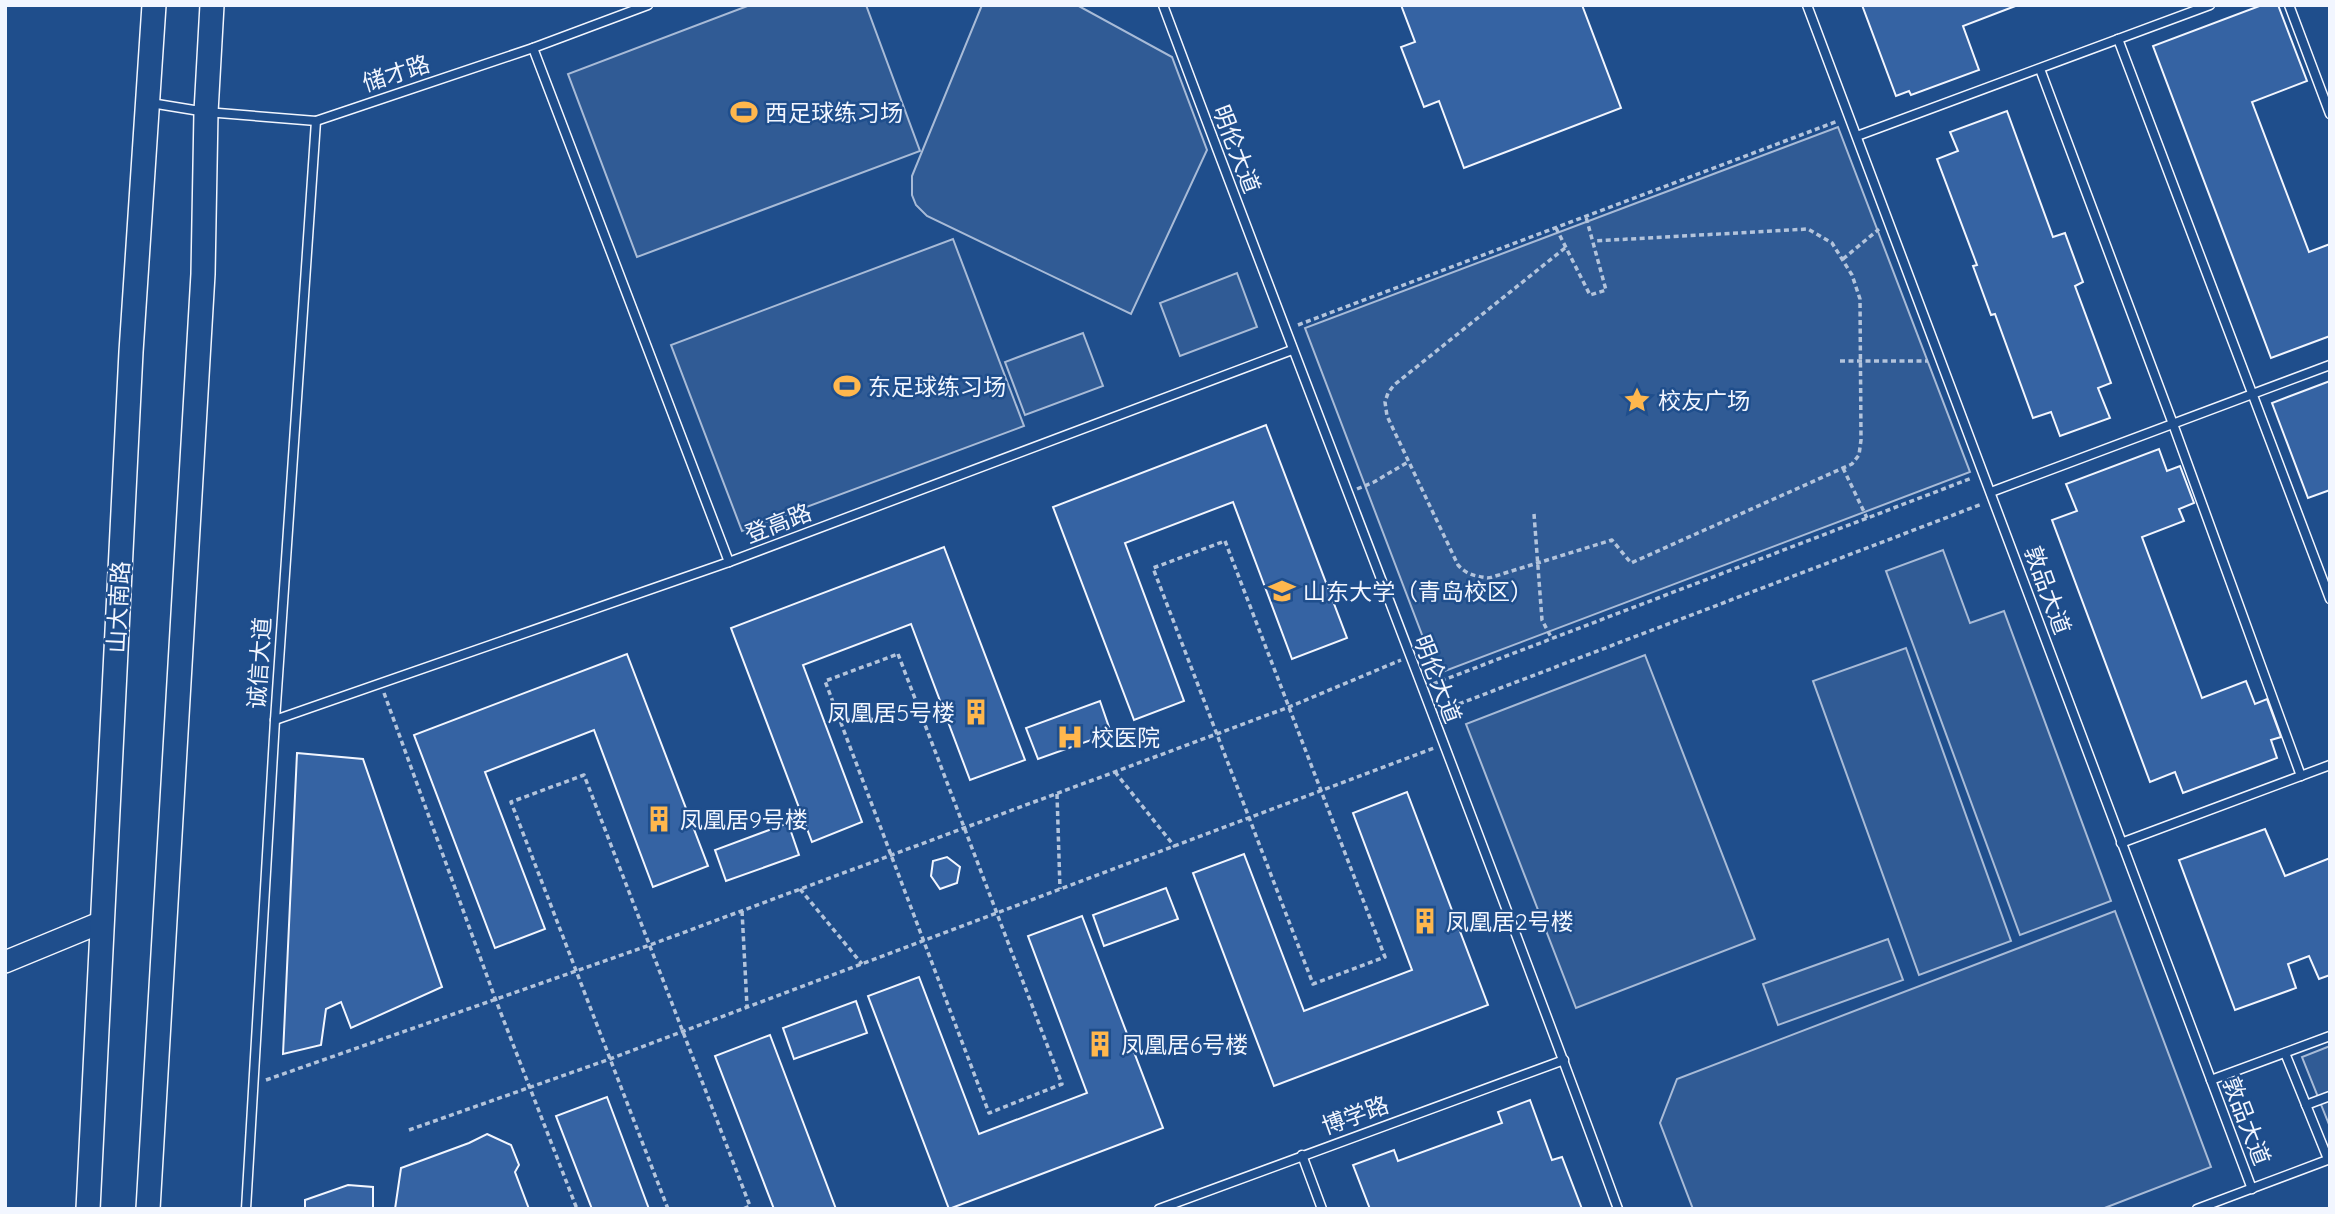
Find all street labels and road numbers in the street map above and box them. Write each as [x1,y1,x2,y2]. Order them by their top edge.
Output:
street label: 储才路 [359,49,433,97]
street label: 明伦大道 [1207,101,1267,197]
street label: 登高路 [741,497,815,549]
street label: 敦品大道 [2019,542,2077,638]
street label: 山大南路 [101,560,135,654]
street label: 诚信大道 [241,616,277,710]
street label: 明伦大道 [1408,631,1468,727]
street label: 敦品大道 [2217,1073,2277,1169]
street label: 博学路 [1318,1090,1392,1140]

